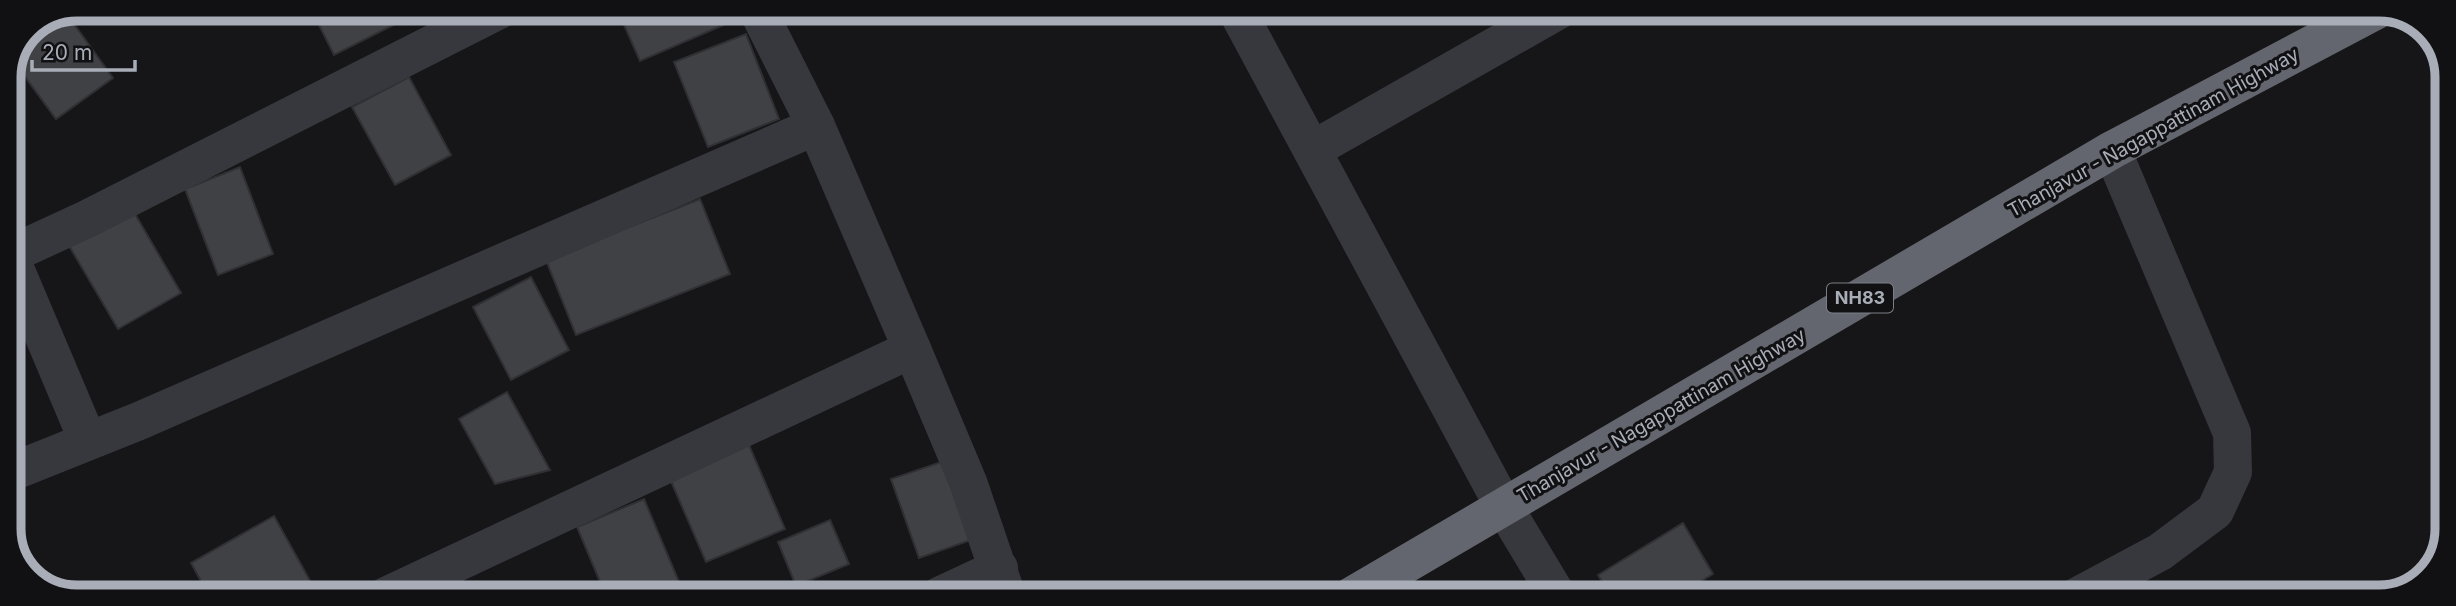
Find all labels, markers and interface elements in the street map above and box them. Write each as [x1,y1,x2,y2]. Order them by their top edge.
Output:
scale bar [32,28,135,72]
text: 20 m [42,40,92,65]
street label: Thanjavur - Nagappattinam Highway [2004,42,2303,222]
road number: NH83 [1827,284,1893,312]
street label: Thanjavur - Nagappattinam Highway [1513,323,1810,508]

